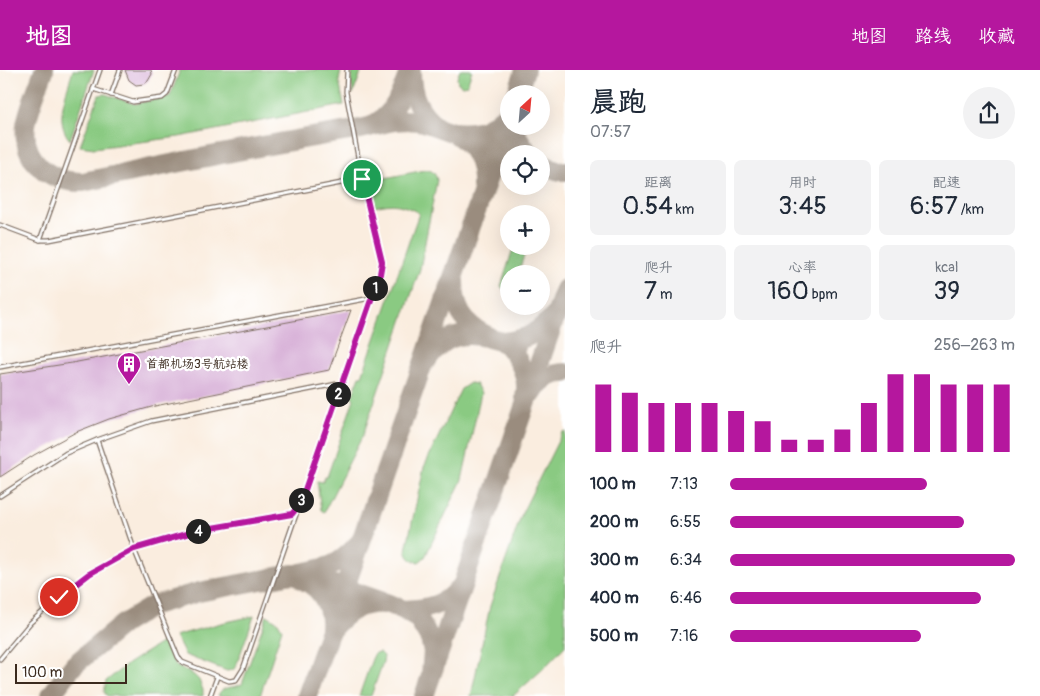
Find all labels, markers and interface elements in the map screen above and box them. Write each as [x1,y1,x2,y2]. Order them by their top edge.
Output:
text: 地图 [25,22,73,51]
text: 地图 [851,25,887,48]
text: 路线 [915,25,951,48]
text: 收藏 [979,25,1015,48]
north arrow [500,85,550,135]
map controls [500,85,550,315]
text: 晨跑 [590,85,646,120]
button: share [963,87,1015,139]
text: 07:57 [590,122,631,142]
button: locate [500,145,550,195]
pin [341,158,383,200]
icon: arrive [348,165,376,193]
text: 距离 [644,174,672,191]
text: 用时 [788,174,816,191]
text: 配速 [933,174,961,191]
text: 0.54 [622,191,673,222]
text: 3:45 [778,191,827,222]
text: 6:57 [910,191,958,222]
text: km [673,201,694,218]
text: /km [958,201,984,218]
button: + [500,205,550,255]
text: 爬升 [644,259,672,276]
text: 心率 [788,259,816,276]
text: kcal [935,259,958,276]
button: − [500,265,550,315]
pin: 1 [362,276,388,300]
text: 7 [644,276,657,307]
text: 160 [767,276,809,307]
text: 39 [933,276,960,307]
text: 1 [373,280,378,297]
text: m [657,286,673,303]
text: bpm [809,286,838,303]
text: 256–263 m [934,335,1015,355]
text: 爬升 [590,337,622,357]
building icon: 首都机场3号航站楼 [116,351,142,385]
place label: 首都机场3号航站楼 [146,357,249,372]
pin: 2 [326,382,350,406]
text: 2 [335,386,342,403]
text: 100 m [590,474,636,494]
text: 7:13 [670,474,698,494]
pin: 3 [288,488,314,512]
text: 3 [298,492,305,509]
text: 200 m [590,512,638,532]
text: 6:55 [670,512,701,532]
pin: 4 [186,518,210,544]
text: 4 [194,523,203,540]
text: 300 m [590,550,638,570]
text: 6:34 [670,550,702,570]
pin [38,576,80,618]
icon: check [45,583,73,611]
text: 400 m [590,588,639,608]
text: 6:46 [670,588,702,608]
text: 500 m [590,626,638,646]
text: 7:16 [670,626,698,646]
scale bar [15,661,128,684]
text: 100 m [22,664,62,681]

